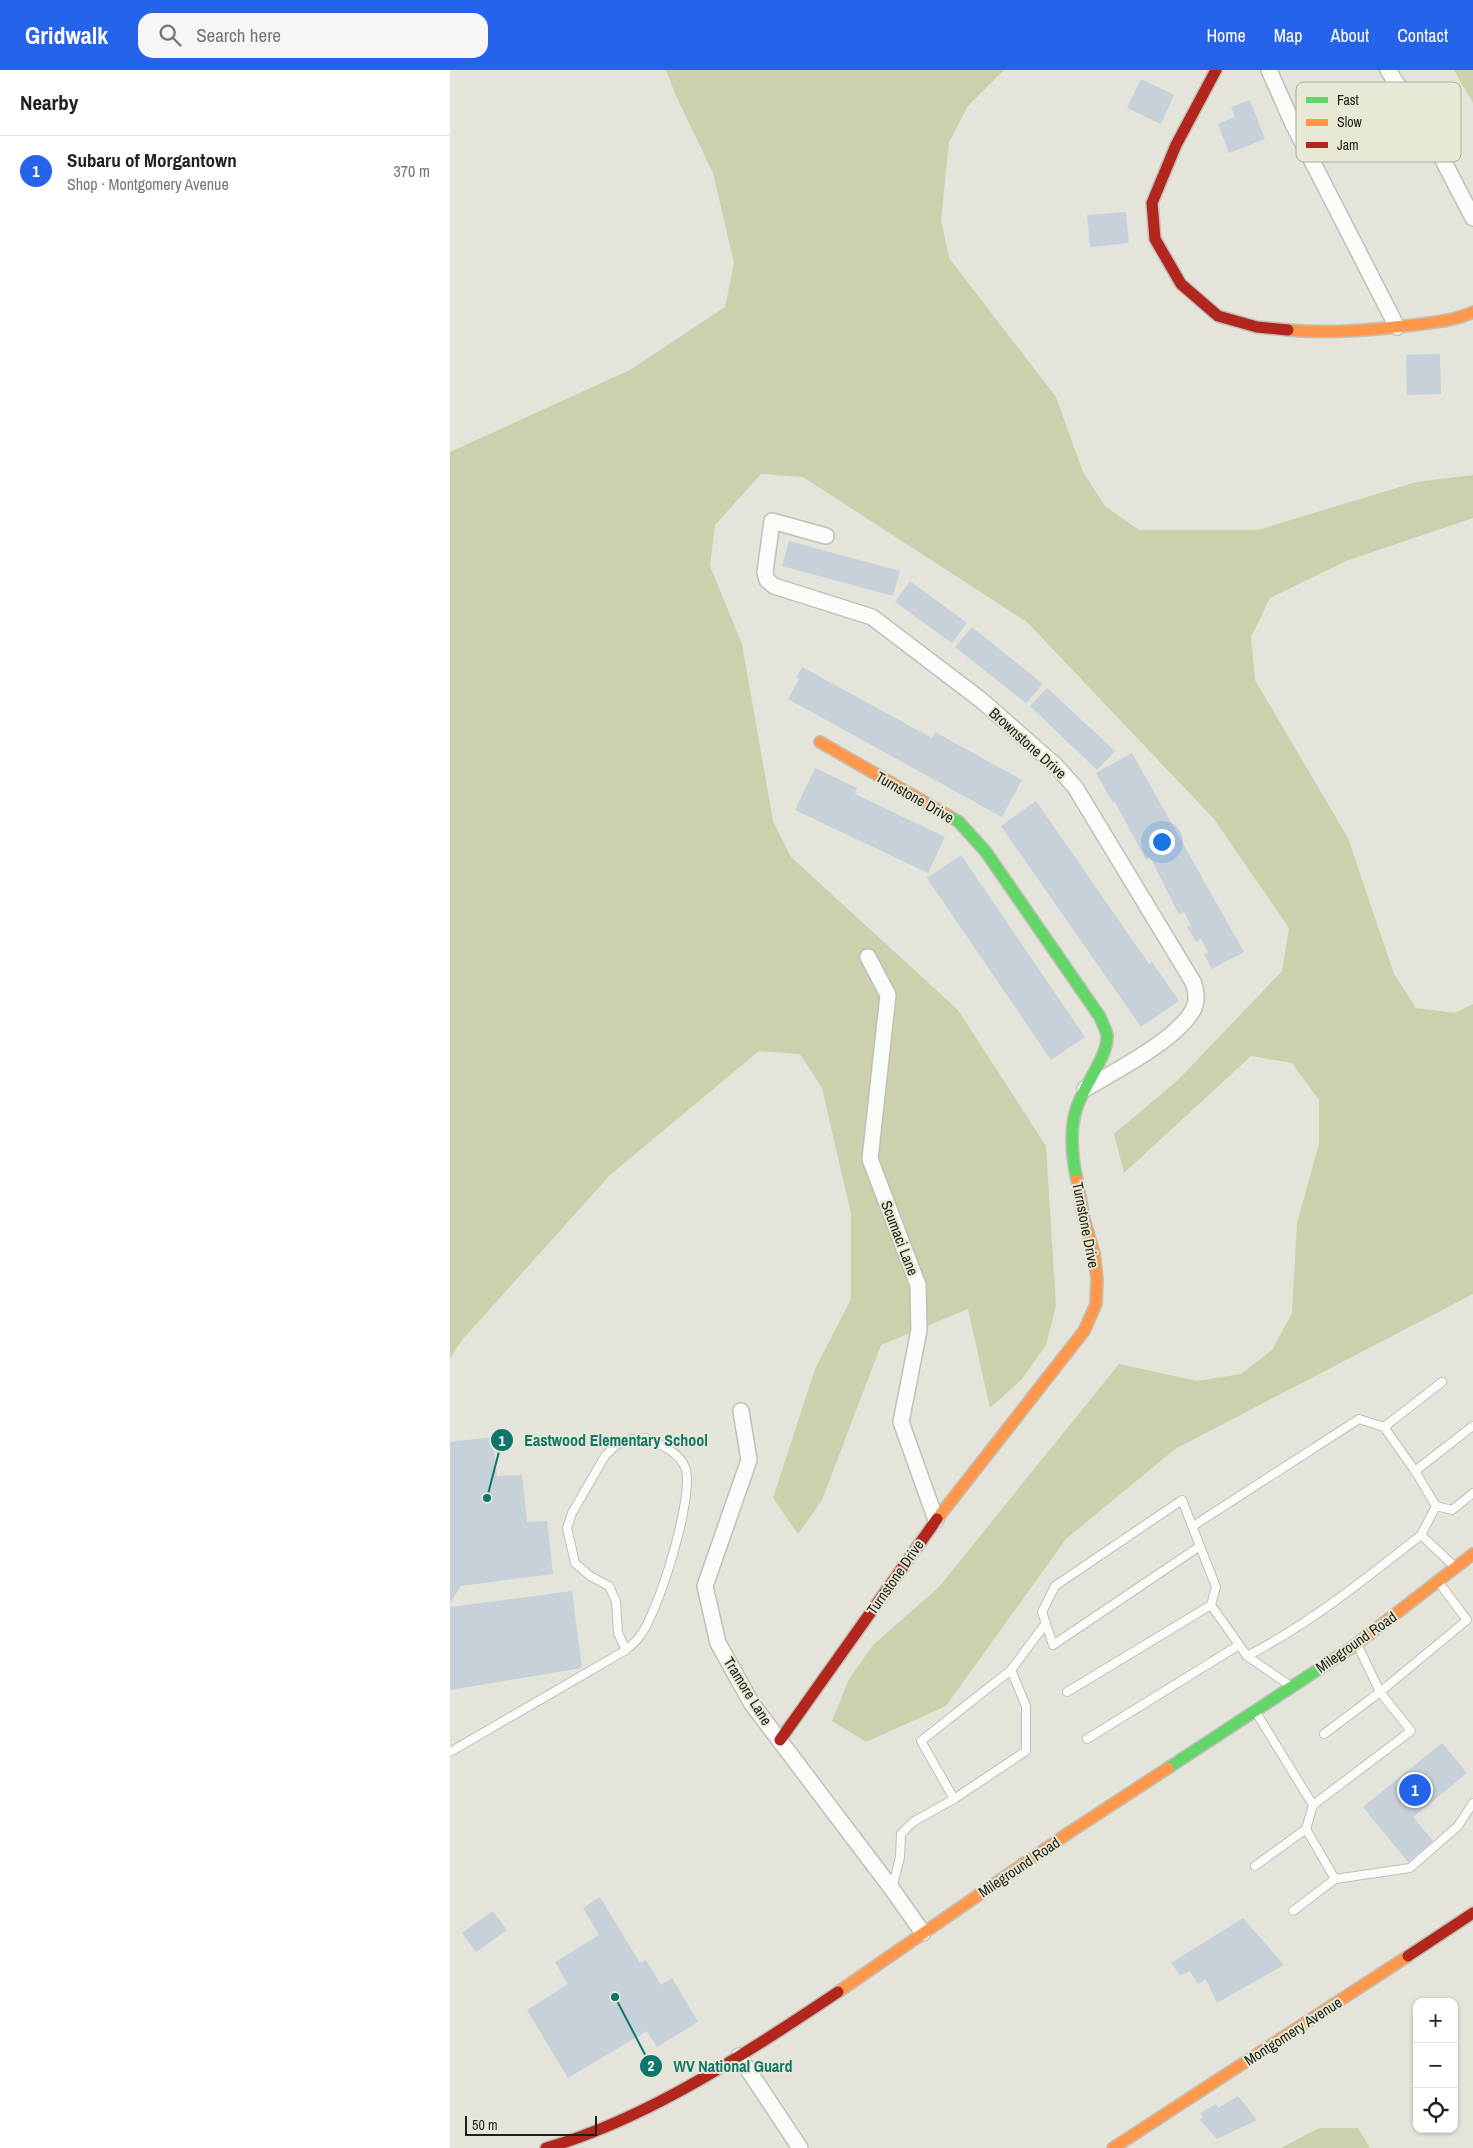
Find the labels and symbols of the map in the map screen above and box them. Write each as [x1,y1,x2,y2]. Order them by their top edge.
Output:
legend [1296,82,1461,162]
text: Fast [1337,91,1359,109]
text: Slow [1337,113,1363,131]
text: Jam [1337,136,1359,154]
street label: Brownstone Drive [985,702,1071,784]
street label: Turnstone Drive [872,766,958,828]
your location [1149,829,1175,855]
street label: Turnstone Drive [1067,1180,1105,1270]
street label: Scumaci Lane [876,1198,924,1279]
callout: Eastwood Elementary School [489,1425,718,1456]
text: Eastwood Elementary School [524,1429,708,1451]
text: 1 [499,1430,506,1451]
street label: Turnstone Drive [861,1535,929,1619]
street label: Mileground Road [1311,1606,1401,1678]
street label: Tramore Lane [719,1653,777,1729]
pin: 1 [1399,1771,1431,1809]
street label: Mileground Road [974,1832,1064,1902]
street label: Montgomery Avenue [1240,1991,1346,2070]
callout: WV National Guard [639,2051,802,2082]
text: 2 [648,2055,655,2076]
text: WV National Guard [674,2055,792,2077]
scale bar [465,2113,598,2136]

